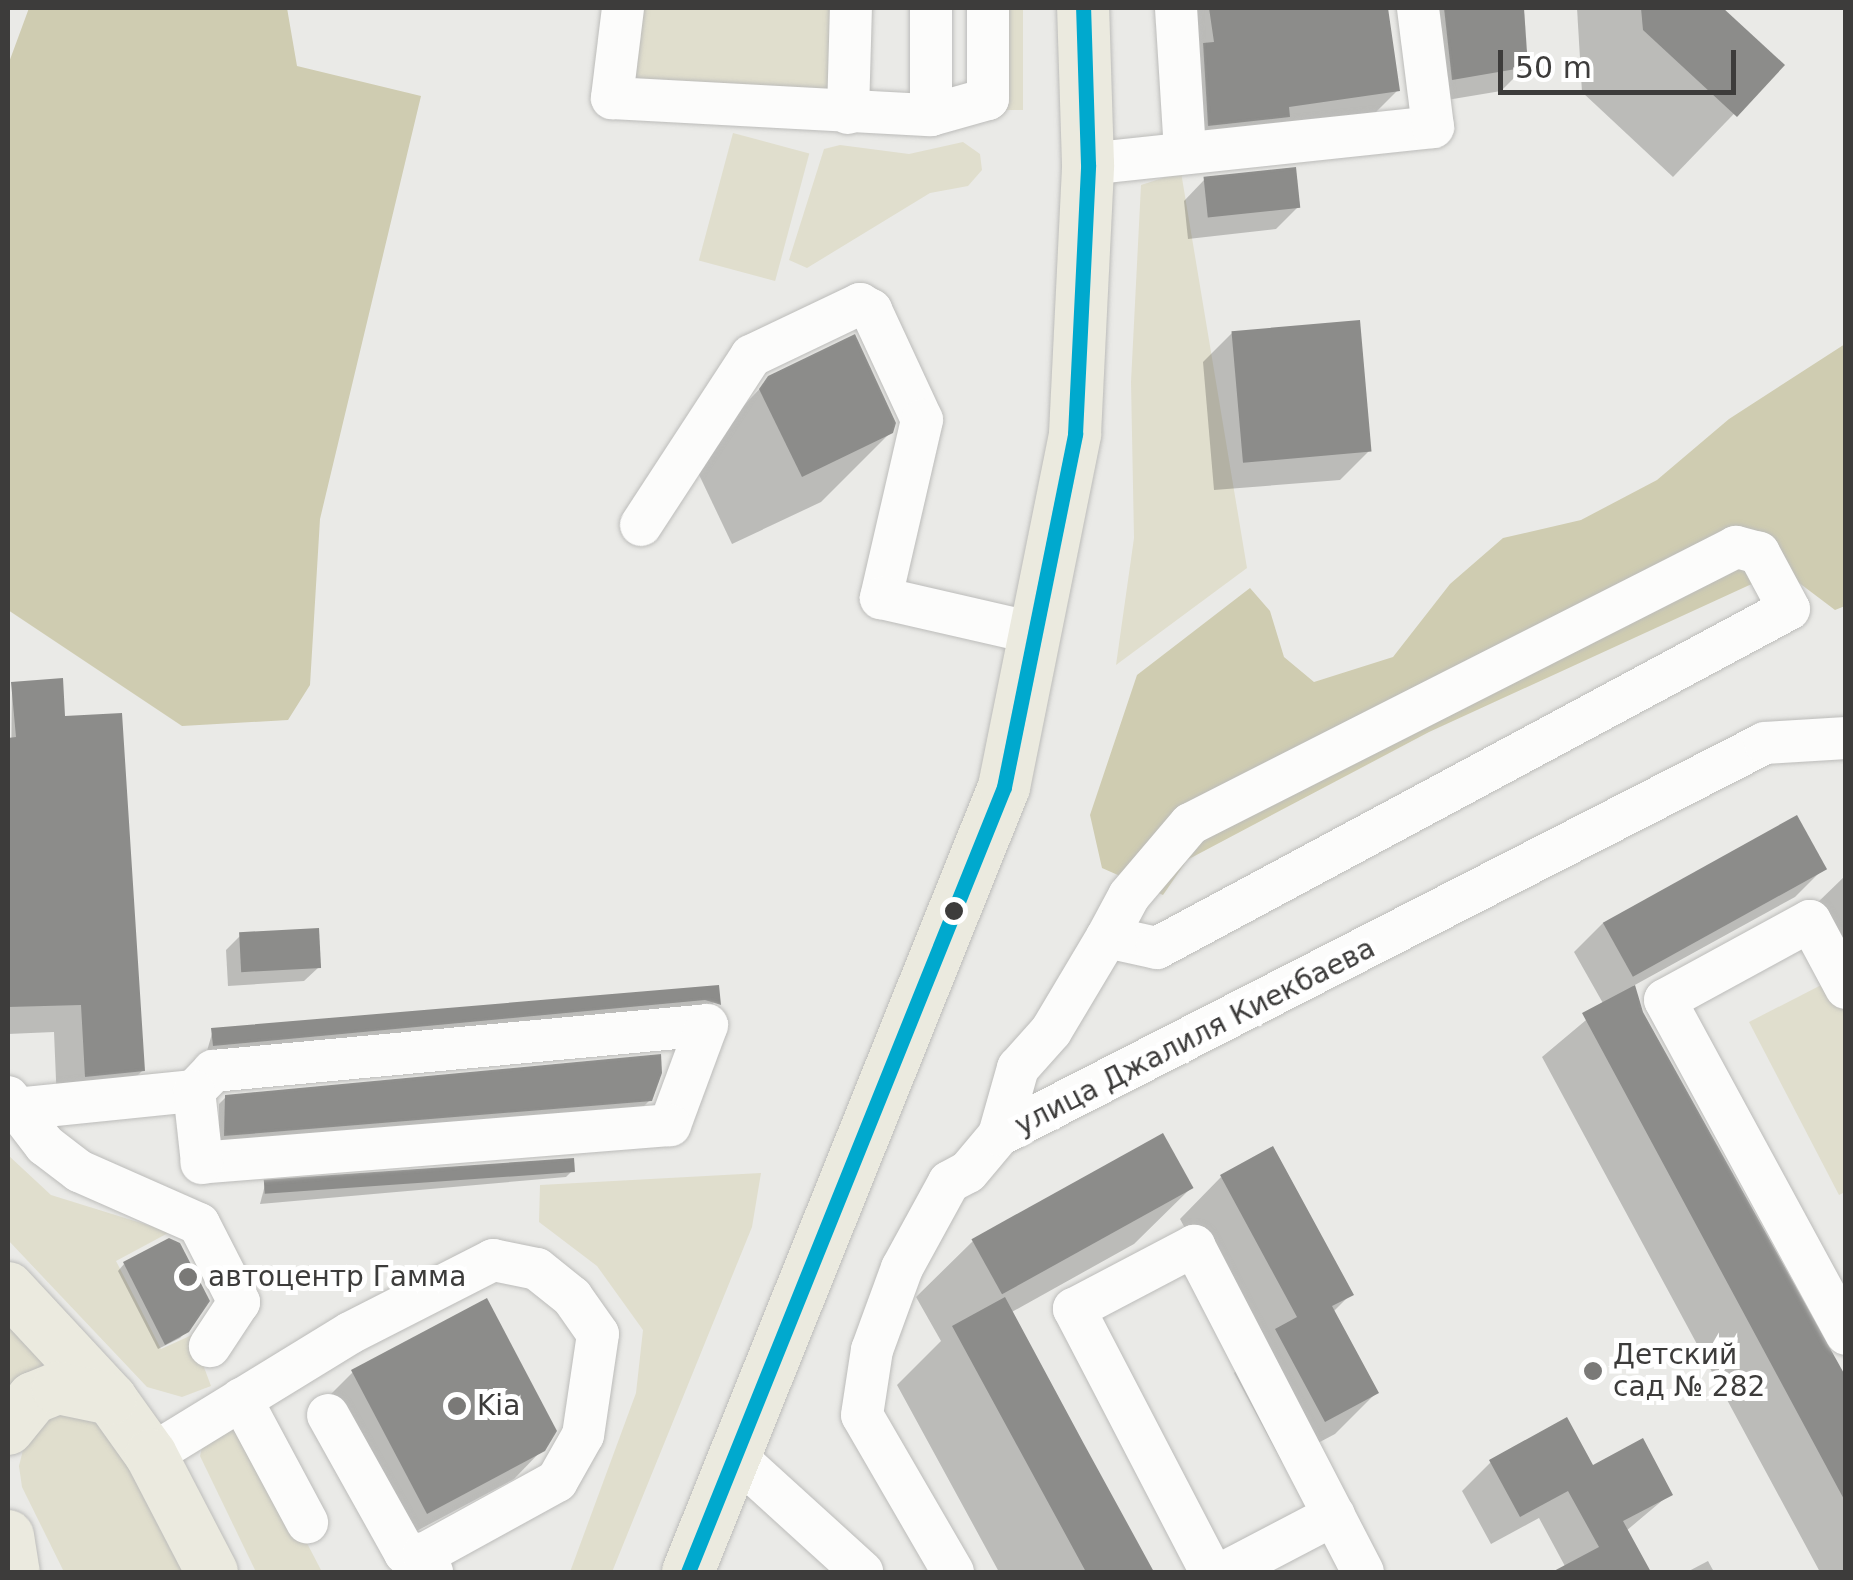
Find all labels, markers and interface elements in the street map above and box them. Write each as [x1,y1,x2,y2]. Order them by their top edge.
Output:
scale bar [1503,30,1740,92]
text: 50 m [1515,50,1592,85]
unlabelled marker [944,901,964,921]
street label: улица Джалиля Киекбаева [1009,931,1381,1143]
place label: автоцентр Гамма [208,1260,466,1294]
marker: автоцентр Гамма [177,1266,199,1288]
place label: Детский сад № 282 [1613,1338,1765,1404]
marker: Детский сад № 282 [1582,1360,1604,1382]
place label: Kia [477,1389,520,1423]
marker: Kia [446,1395,468,1417]

